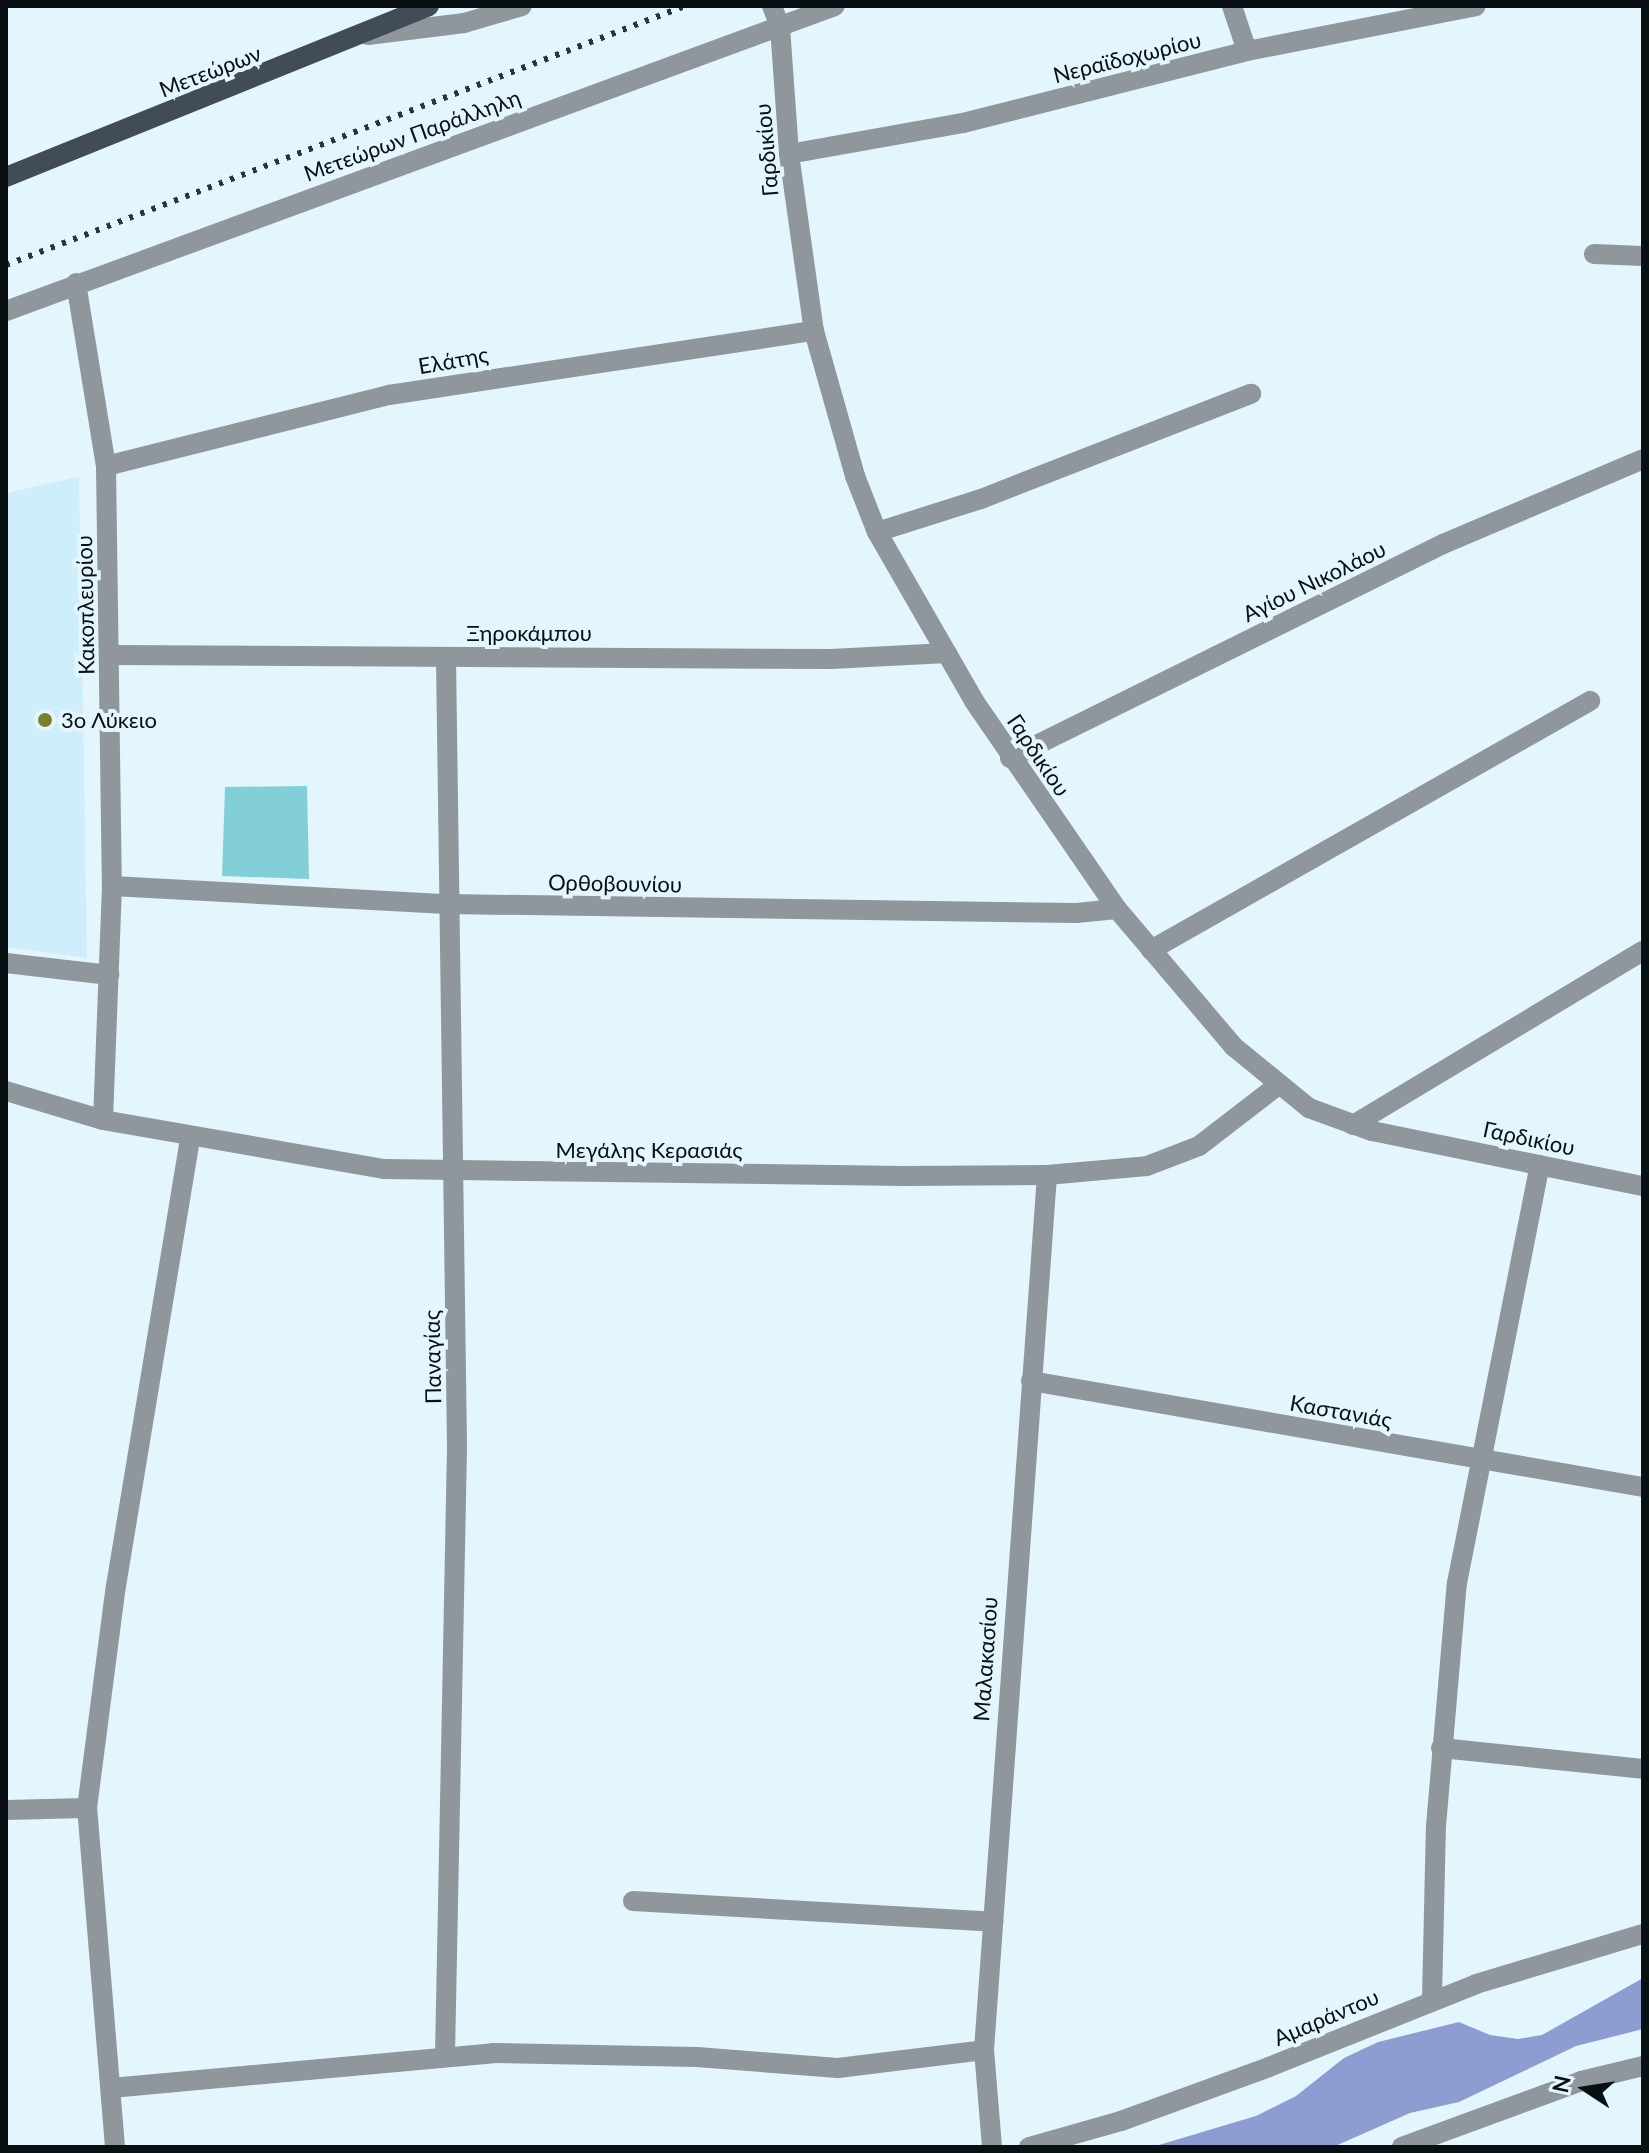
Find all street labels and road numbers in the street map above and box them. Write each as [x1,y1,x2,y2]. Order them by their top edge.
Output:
street label: Νεραϊδοχωρίου [1050,26,1204,88]
street label: Μετεώρων [155,39,265,103]
street label: Μετεώρων Παράλληλη [300,83,524,187]
street label: Γαρδικίου [749,102,783,198]
street label: Ελάτης [416,341,490,379]
street label: Κακοπλευρίου [71,535,99,675]
street label: Αγίου Νικολάου [1238,535,1390,627]
street label: Ξηροκάμπου [466,620,592,646]
street label: Γαρδικίου [1002,709,1076,801]
street label: Ορθοβουνίου [548,869,682,897]
street label: Γαρδικίου [1481,1115,1577,1161]
street label: Μεγάλης Κερασιάς [556,1137,742,1163]
street label: Παναγίας [418,1310,446,1404]
street label: Καστανιάς [1288,1389,1394,1433]
street label: Μαλακασίου [967,1596,1003,1722]
street label: Αμαράντου [1269,1983,1383,2051]

